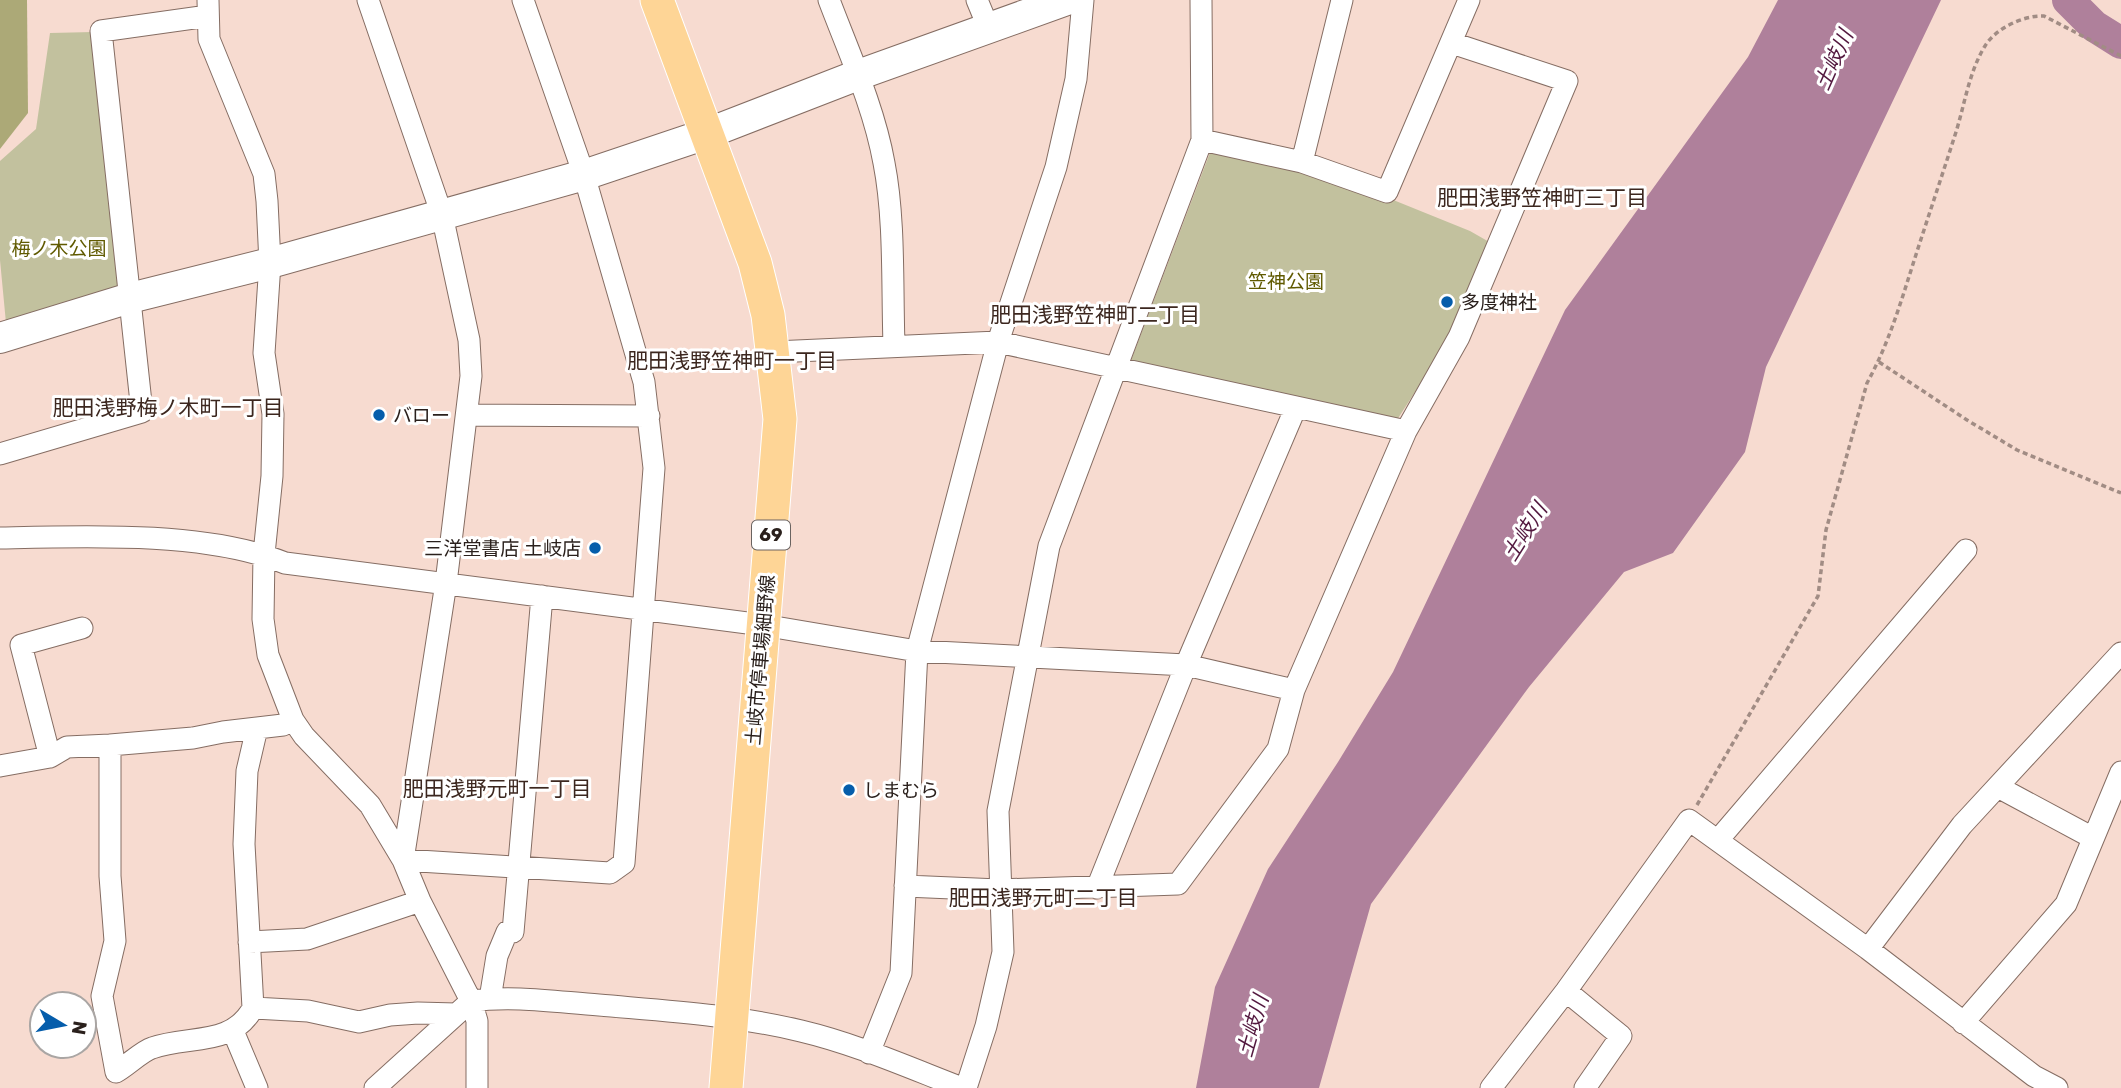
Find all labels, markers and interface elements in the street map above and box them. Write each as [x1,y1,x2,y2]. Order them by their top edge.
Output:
water label: 土岐川 [1809,24,1859,94]
district label: 肥田浅野笠神町三丁目 [1437,185,1647,210]
park label: 梅ノ木公園 [11,237,107,260]
park label: 笠神公園 [1248,270,1324,293]
place label: 多度神社 [1461,291,1537,314]
marker: 多度神社 [1439,294,1455,310]
district label: 肥田浅野笠神町二丁目 [990,302,1200,327]
district label: 肥田浅野笠神町一丁目 [627,348,837,373]
district label: 肥田浅野梅ノ木町一丁目 [53,395,284,420]
place label: バロー [393,404,450,427]
marker: バロー [371,407,387,423]
water label: 土岐川 [1497,497,1553,565]
road number: 69 [752,520,790,550]
place label: 三洋堂書店 土岐店 [424,537,581,560]
marker: 三洋堂書店 土岐店 [587,540,603,556]
street label: 土岐市停車場細野線 [742,574,779,746]
district label: 肥田浅野元町一丁目 [403,776,592,801]
place label: しまむら [863,779,939,802]
marker: しまむら [841,782,857,798]
district label: 肥田浅野元町二丁目 [949,885,1138,910]
north arrow [28,990,98,1060]
water label: 土岐川 [1232,990,1274,1060]
text: N [67,1019,92,1037]

